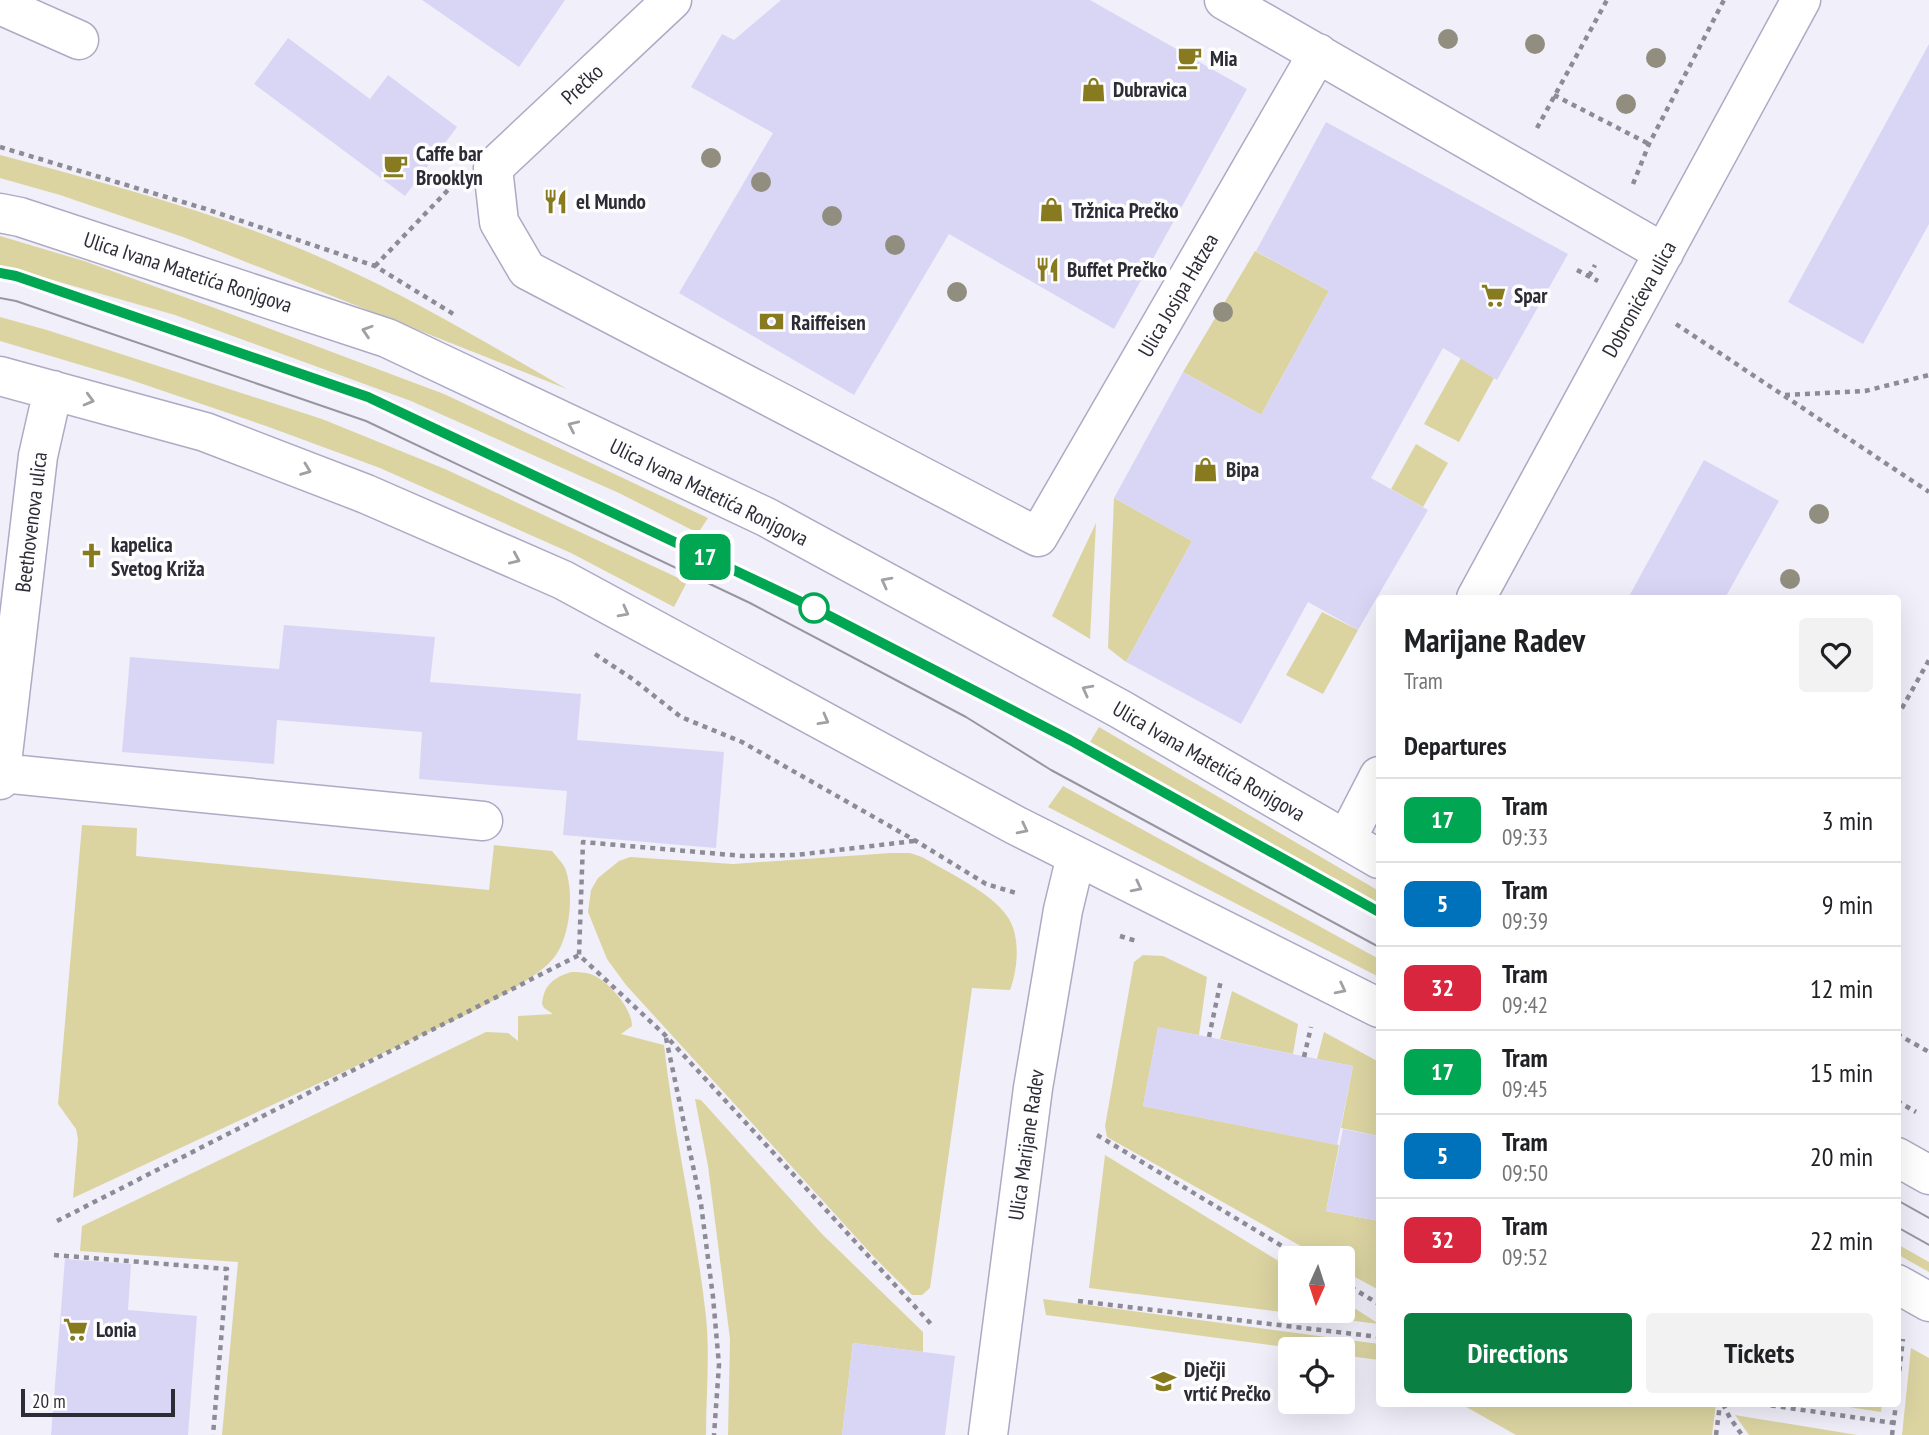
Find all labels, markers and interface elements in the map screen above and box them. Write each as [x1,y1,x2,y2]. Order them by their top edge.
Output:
cafe icon: Mia [1176,44,1204,72]
place label: Mia [1210,45,1238,72]
street label: Prečko [555,58,609,110]
shop icon: Dubravica [1079,75,1107,103]
place label: Dubravica [1113,76,1187,103]
place label: Caffe bar Brooklyn [416,140,484,191]
cafe icon: Caffe bar Brooklyn [382,151,410,179]
restaurant icon: el Mundo [542,187,570,215]
place label: el Mundo [576,188,646,215]
shop icon: Tržnica Prečko [1038,196,1066,224]
place label: Tržnica Prečko [1072,197,1179,224]
street label: Ulica Ivana Matetića Ronjgova [80,226,296,318]
street label: Ulica Josipa Hatzea [1132,228,1224,362]
street label: Dobronićeva ulica [1596,236,1682,362]
restaurant icon: Buffet Prečko [1033,255,1061,283]
place label: Buffet Prečko [1067,256,1167,283]
supermarket icon: Spar [1480,281,1508,309]
place label: Spar [1514,282,1548,309]
bank icon: Raiffeisen [757,308,785,336]
place label: Raiffeisen [791,309,866,336]
one-way arrow [361,325,373,340]
one-way arrow [83,392,95,407]
one-way arrow [568,420,580,434]
street label: Ulica Ivana Matetića Ronjgova [605,432,813,552]
street label: Beethovenova ulica [9,450,53,594]
shop icon: Bipa [1192,455,1220,483]
place label: Bipa [1226,456,1259,483]
one-way arrow [299,462,311,476]
place label: kapelica Svetog Križa [111,531,205,582]
line badge: 17 [674,534,736,580]
text: 17 [694,541,716,572]
church icon: kapelica Svetog Križa [77,542,105,570]
one-way arrow [508,551,520,565]
one-way arrow [881,577,894,590]
unlabelled marker [799,593,829,623]
one-way arrow [616,604,629,617]
text: Marijane Radev [1404,618,1585,661]
button: heart [1799,618,1873,692]
text: Tram [1404,666,1443,695]
one-way arrow [1081,685,1094,699]
street label: Ulica Ivana Matetića Ronjgova [1108,695,1310,827]
one-way arrow [817,712,829,725]
text: Departures [1404,729,1507,762]
text: Tram [1502,789,1548,822]
text: 17 [1431,804,1454,835]
text: 3 min [1822,804,1873,837]
one-way arrow [1016,821,1029,834]
text: 09:33 [1502,822,1548,851]
text: Tram [1502,873,1548,906]
one-way arrow [1130,878,1142,892]
text: 5 [1437,888,1448,919]
text: 9 min [1822,888,1873,921]
text: 09:39 [1502,906,1548,935]
text: Tram [1502,957,1548,990]
text: 32 [1431,972,1454,1003]
text: 12 min [1810,972,1873,1005]
one-way arrow [1334,980,1346,994]
text: 09:42 [1502,990,1548,1019]
text: Tram [1502,1041,1548,1074]
text: 17 [1431,1056,1454,1087]
text: 15 min [1810,1056,1873,1089]
street label: Ulica Marijane Radev [1002,1067,1050,1222]
text: 09:45 [1502,1074,1548,1103]
text: Tram [1502,1125,1548,1158]
text: 5 [1437,1140,1448,1171]
text: 20 min [1810,1140,1873,1173]
text: 09:50 [1502,1158,1548,1187]
text: Tram [1502,1209,1548,1242]
text: 32 [1431,1224,1454,1255]
text: 22 min [1810,1224,1873,1257]
text: 09:52 [1502,1242,1548,1271]
north arrow [1278,1246,1354,1323]
map controls [1278,1246,1355,1414]
button: Directions [1404,1313,1632,1393]
button: Tickets [1646,1313,1873,1393]
supermarket icon: Lonia [62,1315,90,1343]
place label: Lonia [96,1316,137,1343]
button: locate [1278,1337,1355,1414]
place label: Dječji vrtić Prečko [1183,1356,1271,1407]
school or university icon: Dječji vrtić Prečko [1150,1367,1178,1395]
scale bar [21,1386,175,1418]
text: 20 m [32,1389,66,1413]

